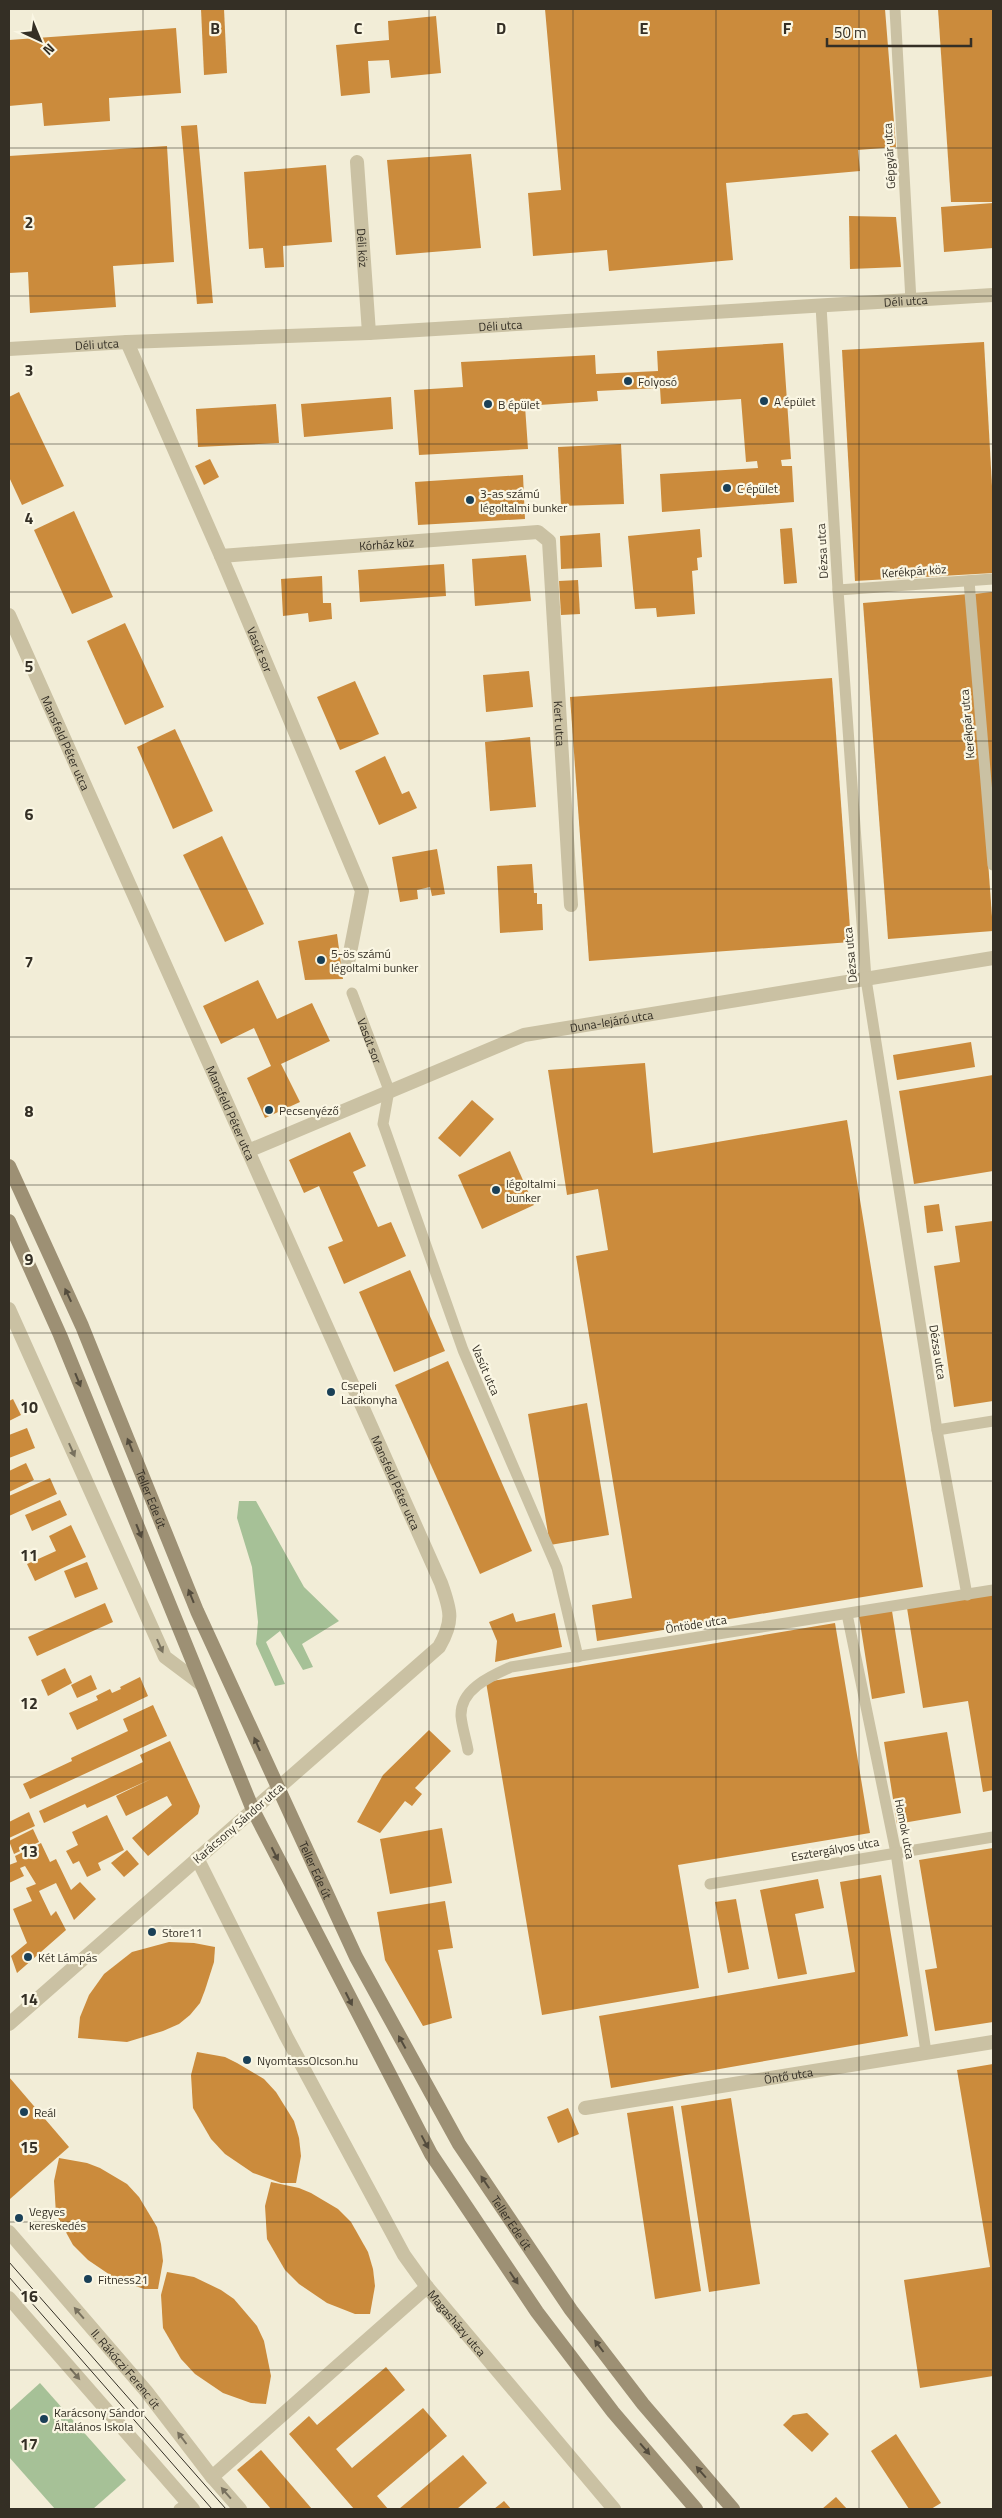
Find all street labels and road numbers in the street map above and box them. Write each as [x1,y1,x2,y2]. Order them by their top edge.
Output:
street label: Gépgyár utca [878,122,900,190]
street label: Déli köz [352,228,374,268]
street label: Déli utca [883,290,928,311]
street label: Déli utca [478,314,523,336]
street label: Déli utca [74,333,119,355]
street label: Dézsa utca [811,523,833,579]
street label: Kórház köz [358,532,415,555]
street label: Kerékpár köz [881,559,947,583]
street label: Vasút sor [242,624,278,675]
street label: Kerékpár utca [955,689,979,759]
street label: Mansfeld Péter utca [37,692,95,793]
street label: Kert utca [549,700,571,747]
street label: Dézsa utca [838,927,862,983]
street label: Duna-lejáró utca [568,1004,655,1037]
street label: Vasút sor [353,1015,388,1066]
street label: Mansfeld Péter utca [202,1062,261,1163]
street label: Dézsa utca [924,1323,952,1381]
street label: Vasút utca [467,1342,505,1398]
street label: Mansfeld Péter utca [367,1432,426,1533]
street label: Teller Ede út [131,1466,172,1532]
street label: Öntöde utca [664,1610,728,1638]
street label: Karácsony Sándor utca [188,1778,288,1868]
street label: Homok utca [890,1797,920,1861]
street label: Esztergályos utca [790,1832,880,1866]
street label: Teller Ede út [294,1838,338,1903]
street label: Öntő utca [762,2062,814,2088]
street label: Teller Ede út [487,2191,537,2254]
street label: Magasházy utca [423,2285,491,2360]
street label: II. Rákóczi Ferenc út [87,2324,166,2413]

